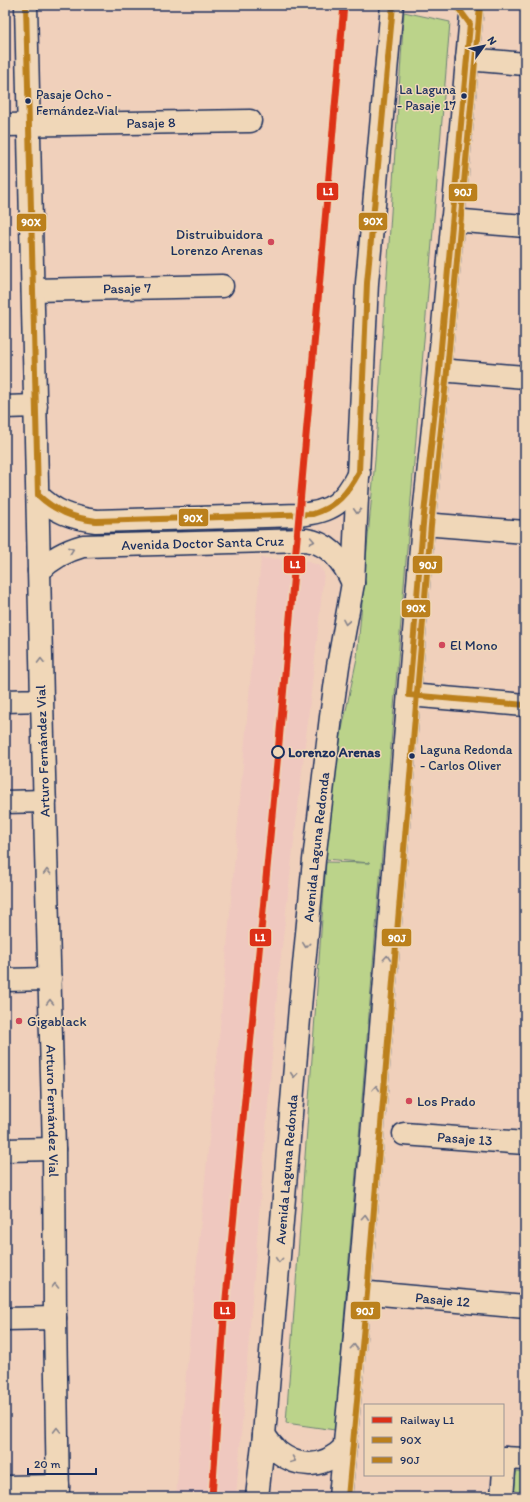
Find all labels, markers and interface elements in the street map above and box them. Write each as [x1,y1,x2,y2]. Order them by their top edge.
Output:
north arrow [464,26,504,66]
text: N [484,34,499,47]
place label: La Laguna - Pasaje 17 [397,82,457,113]
place label: Pasaje Ocho - Fernández Vial [36,87,119,118]
marker: La Laguna - Pasaje 17 [459,91,469,101]
marker: Pasaje Ocho - Fernández Vial [23,96,33,106]
street label: Pasaje 8 [126,114,176,132]
line badge: L1 [316,182,339,201]
line badge: 90J [448,183,478,202]
text: L1 [323,185,334,198]
text: 90J [454,186,473,199]
line badge: 90X [358,212,388,231]
line badge: 90X [16,213,47,232]
text: 90X [363,215,384,228]
text: 90X [21,216,42,229]
place label: Distruibuidora Lorenzo Arenas [170,226,264,259]
marker: Distruibuidora Lorenzo Arenas [266,237,276,247]
street label: Pasaje 7 [103,279,151,297]
line badge: 90X [178,508,209,527]
one-way arrow [353,508,361,514]
text: 90X [183,512,204,525]
street label: Avenida Doctor Santa Cruz [121,532,285,553]
one-way arrow [308,537,315,545]
one-way arrow [67,546,74,555]
line badge: L1 [283,555,306,574]
line badge: 90J [412,555,443,574]
text: L1 [290,558,301,571]
text: 90J [419,559,438,572]
line badge: 90X [401,599,431,618]
text: 90X [406,602,427,615]
one-way arrow [343,619,351,625]
place label: El Mono [450,637,498,654]
marker: El Mono [437,640,447,650]
one-way arrow [37,658,45,664]
street label: Arturo Fernández Vial [32,685,54,817]
place label: Laguna Redonda - Carlos Oliver [420,742,513,773]
place label: Lorenzo Arenas [288,744,381,761]
marker: Lorenzo Arenas [271,745,285,759]
marker: Laguna Redonda - Carlos Oliver [407,751,417,761]
street label: Avenida Laguna Redonda [300,770,333,922]
one-way arrow [43,869,51,875]
line badge: L1 [249,928,272,947]
line badge: 90J [381,928,412,947]
text: L1 [255,931,266,944]
text: 90J [388,932,407,945]
one-way arrow [301,942,310,948]
one-way arrow [382,955,391,961]
one-way arrow [46,999,55,1005]
place label: Gigablack [27,1013,87,1030]
marker: Gigablack [14,1016,24,1026]
street label: Arturo Fernández Vial [43,1044,63,1177]
one-way arrow [290,1072,299,1078]
one-way arrow [371,1085,380,1091]
street label: Avenida Laguna Redonda [272,1093,301,1245]
place label: Los Prado [417,1093,476,1110]
marker: Los Prado [404,1096,414,1106]
street label: Pasaje 13 [437,1128,493,1149]
one-way arrow [361,1214,370,1220]
one-way arrow [274,1257,283,1263]
one-way arrow [51,1283,59,1289]
street label: Pasaje 12 [414,1289,472,1311]
line badge: L1 [213,1301,236,1320]
line badge: 90J [350,1301,381,1320]
text: L1 [220,1304,231,1317]
text: 90J [356,1305,375,1318]
one-way arrow [350,1344,359,1350]
legend [364,1404,504,1476]
text: Railway L1 [400,1413,455,1427]
one-way arrow [53,1427,61,1433]
text: 90X [400,1433,422,1447]
scale bar [28,1450,96,1476]
text: 90J [400,1453,420,1467]
one-way arrow [289,1456,296,1464]
text: 20 m [34,1457,61,1471]

